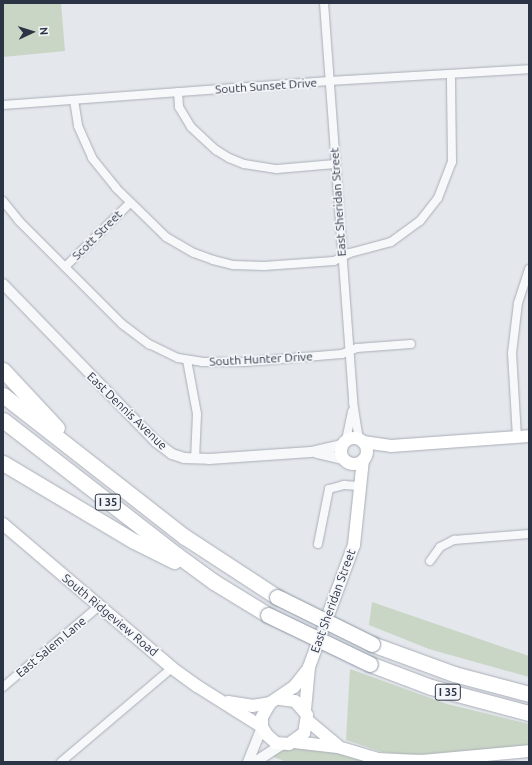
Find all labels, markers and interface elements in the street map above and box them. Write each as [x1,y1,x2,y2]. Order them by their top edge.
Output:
north arrow [12,12,52,52]
text: N [38,27,50,36]
street label: South Sunset Drive [215,75,317,97]
street label: East Sheridan Street [327,147,349,257]
street label: Scott Street [69,207,125,263]
street label: South Hunter Drive [209,349,313,369]
street label: East Dennis Avenue [84,369,170,453]
road number: I 35 [94,493,122,511]
street label: East Sheridan Street [308,547,358,655]
street label: South Ridgeview Road [59,571,161,659]
street label: East Salem Lane [13,614,89,680]
road number: I 35 [434,683,462,701]

